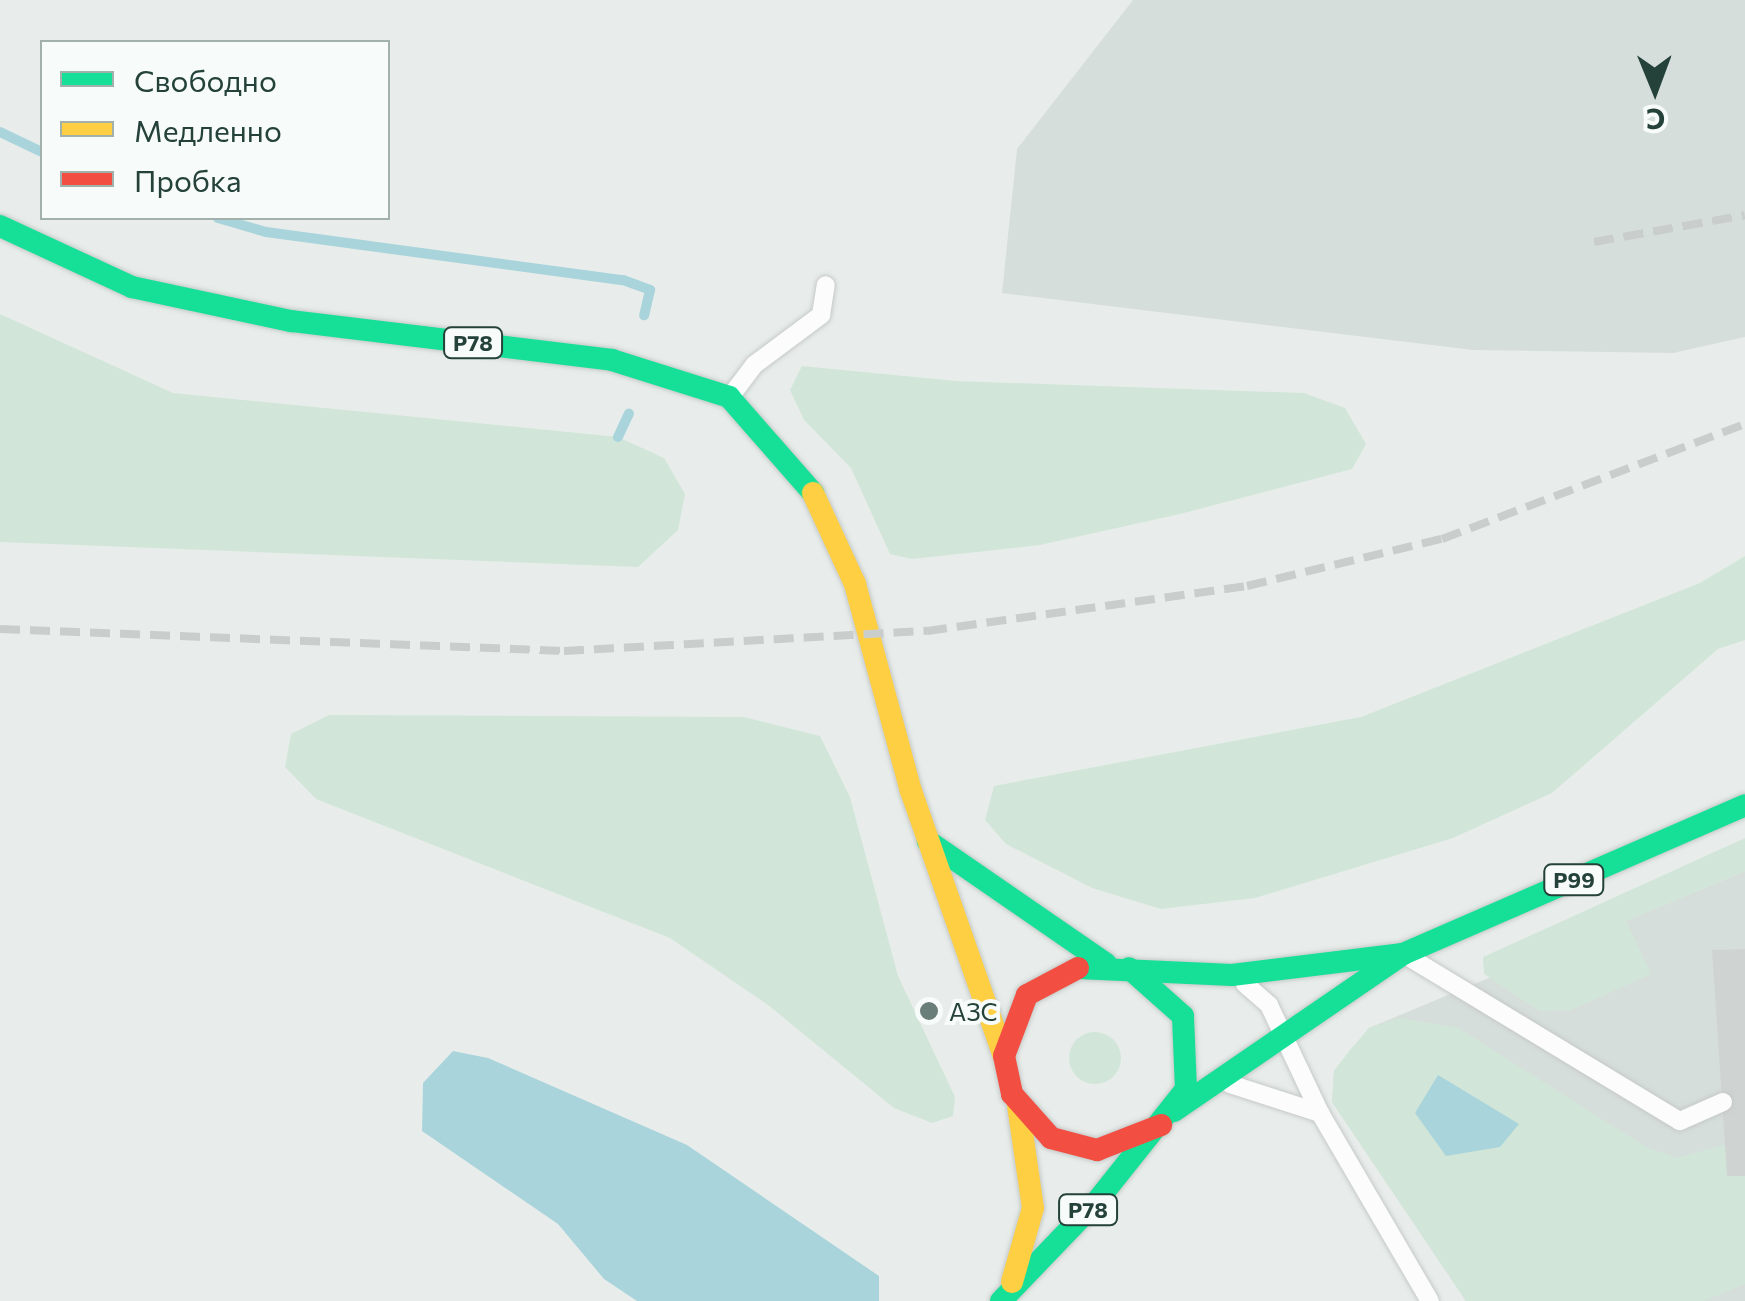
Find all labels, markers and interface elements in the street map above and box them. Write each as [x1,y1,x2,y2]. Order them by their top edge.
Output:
legend [40,40,390,220]
north arrow [1605,40,1705,140]
text: Свободно [134,61,277,98]
text: С [1646,103,1665,137]
text: Медленно [134,111,282,148]
text: Пробка [134,161,242,198]
road number: Р78 [443,326,503,360]
road number: Р99 [1542,863,1606,897]
place label: АЗС [949,996,998,1026]
marker: АЗС [918,1000,940,1022]
road number: Р78 [1058,1193,1118,1227]

